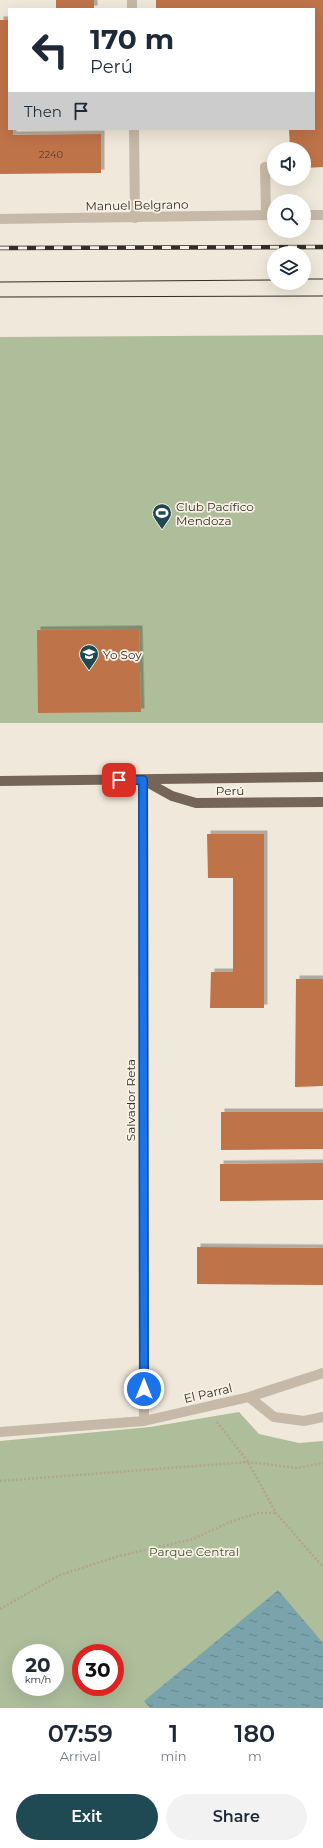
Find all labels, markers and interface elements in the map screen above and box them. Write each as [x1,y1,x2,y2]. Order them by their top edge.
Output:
text: 170 m [90,22,174,56]
icon: left [24,24,76,76]
text: Perú [90,56,133,78]
icon: arrive [70,100,92,122]
text: Then [24,102,62,121]
map controls [267,142,311,290]
button: sound [267,142,311,186]
house number: 2240 [39,148,64,161]
button: search [267,194,311,238]
street label: Manuel Belgrano [85,197,189,213]
button: layers [267,246,311,290]
place label: Club Pacífico Mendoza [176,499,254,528]
sports icon: Club Pacífico Mendoza [151,502,173,530]
school or university icon: Yo Soy [78,643,100,671]
place label: Yo Soy [103,647,142,662]
pin [102,763,136,797]
icon: arrive [108,769,130,791]
street label: Perú [216,783,244,798]
street label: Salvador Reta [123,1059,138,1141]
position arrow [123,1368,165,1410]
street label: El Parral [182,1380,234,1406]
park label: Parque Central [149,1544,239,1559]
speed limit sign: 30 [72,1644,124,1696]
text: 20 [25,1653,51,1677]
text: km/h [25,1673,51,1686]
text: 07:59 [48,1719,113,1748]
text: 1 [169,1719,178,1748]
text: 180 [234,1719,275,1748]
text: Arrival [60,1748,101,1764]
text: min [161,1748,187,1764]
text: m [248,1748,262,1764]
button: Exit [16,1794,158,1840]
button: Share [166,1794,307,1840]

